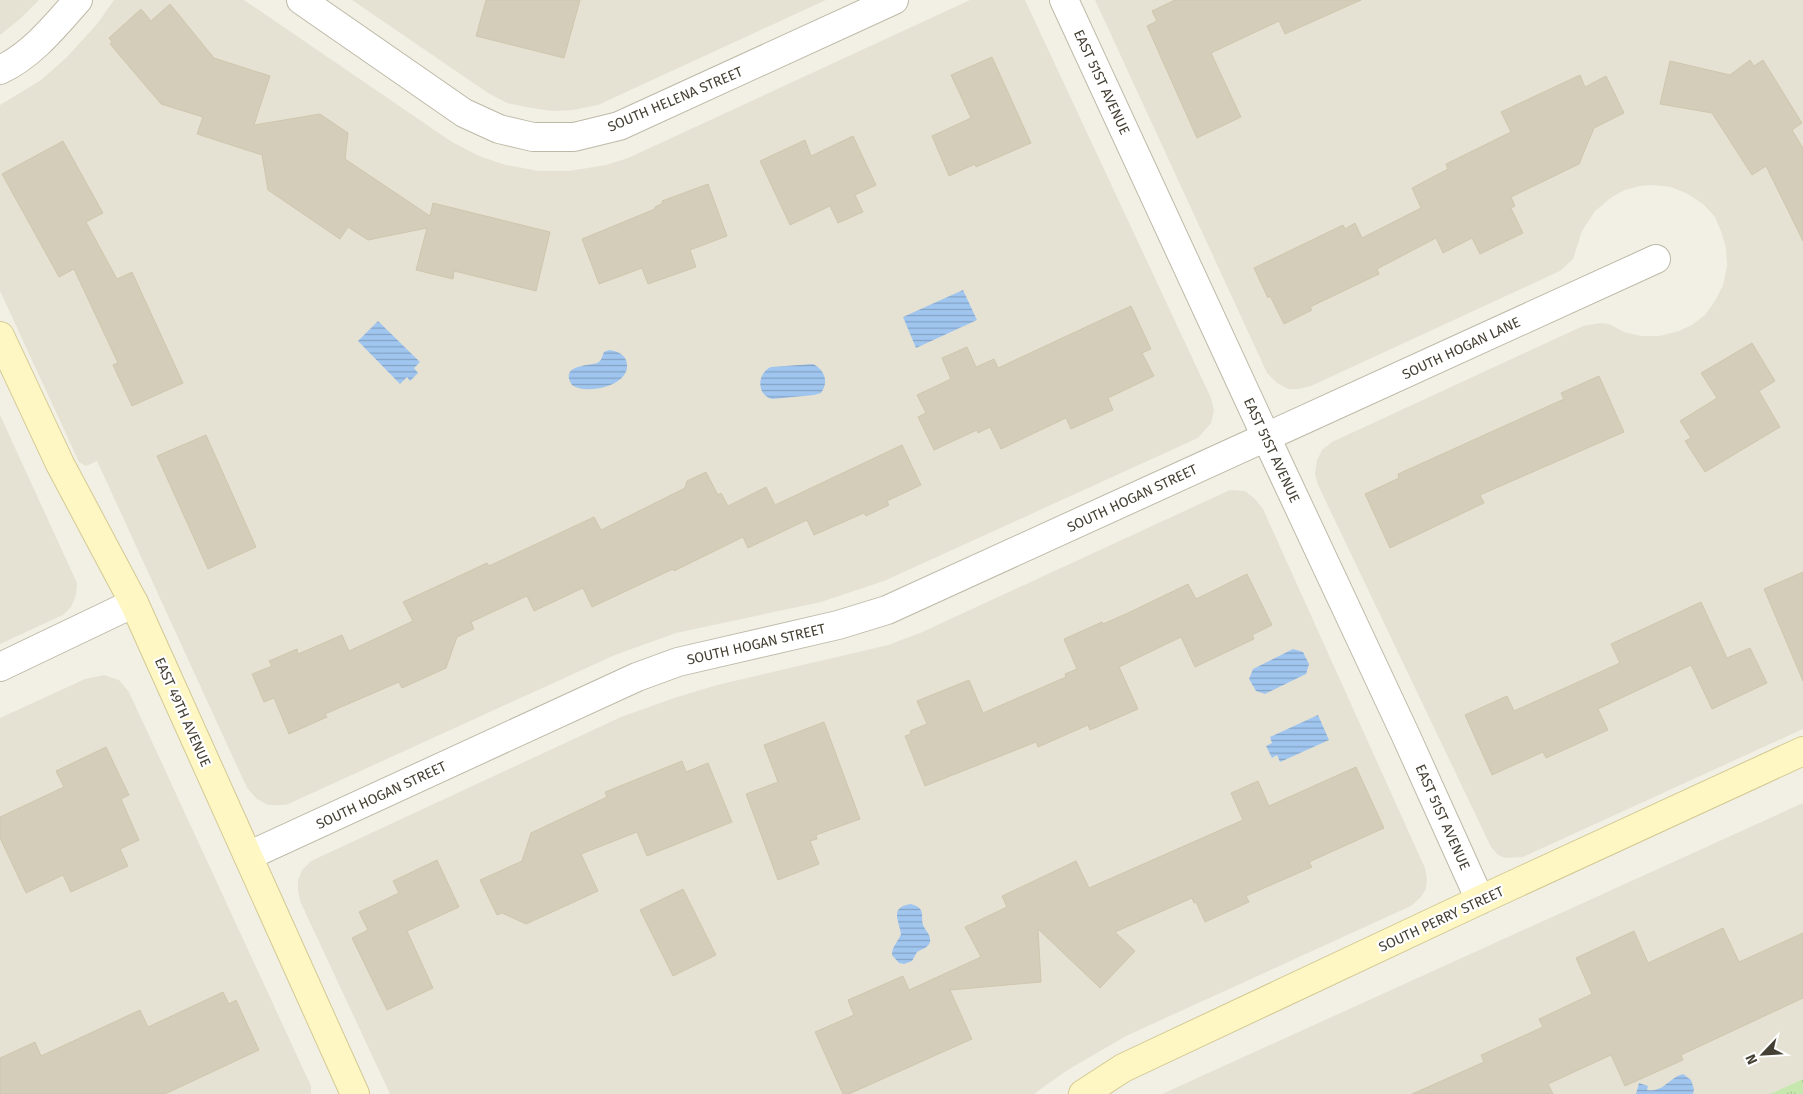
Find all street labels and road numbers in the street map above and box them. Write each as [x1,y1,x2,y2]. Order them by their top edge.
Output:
street label: EAST 51ST AVENUE [1070,27,1133,137]
street label: SOUTH HELENA STREET [605,63,746,136]
street label: SOUTH HOGAN LANE [1399,314,1523,383]
street label: EAST 51ST AVENUE [1240,395,1303,505]
street label: SOUTH HOGAN STREET [1064,460,1201,536]
street label: SOUTH HOGAN STREET [685,620,828,669]
street label: EAST 49TH AVENUE [151,655,214,770]
street label: SOUTH HOGAN STREET [313,757,450,833]
street label: EAST 51ST AVENUE [1412,762,1473,873]
street label: SOUTH PERRY STREET [1376,883,1507,956]

